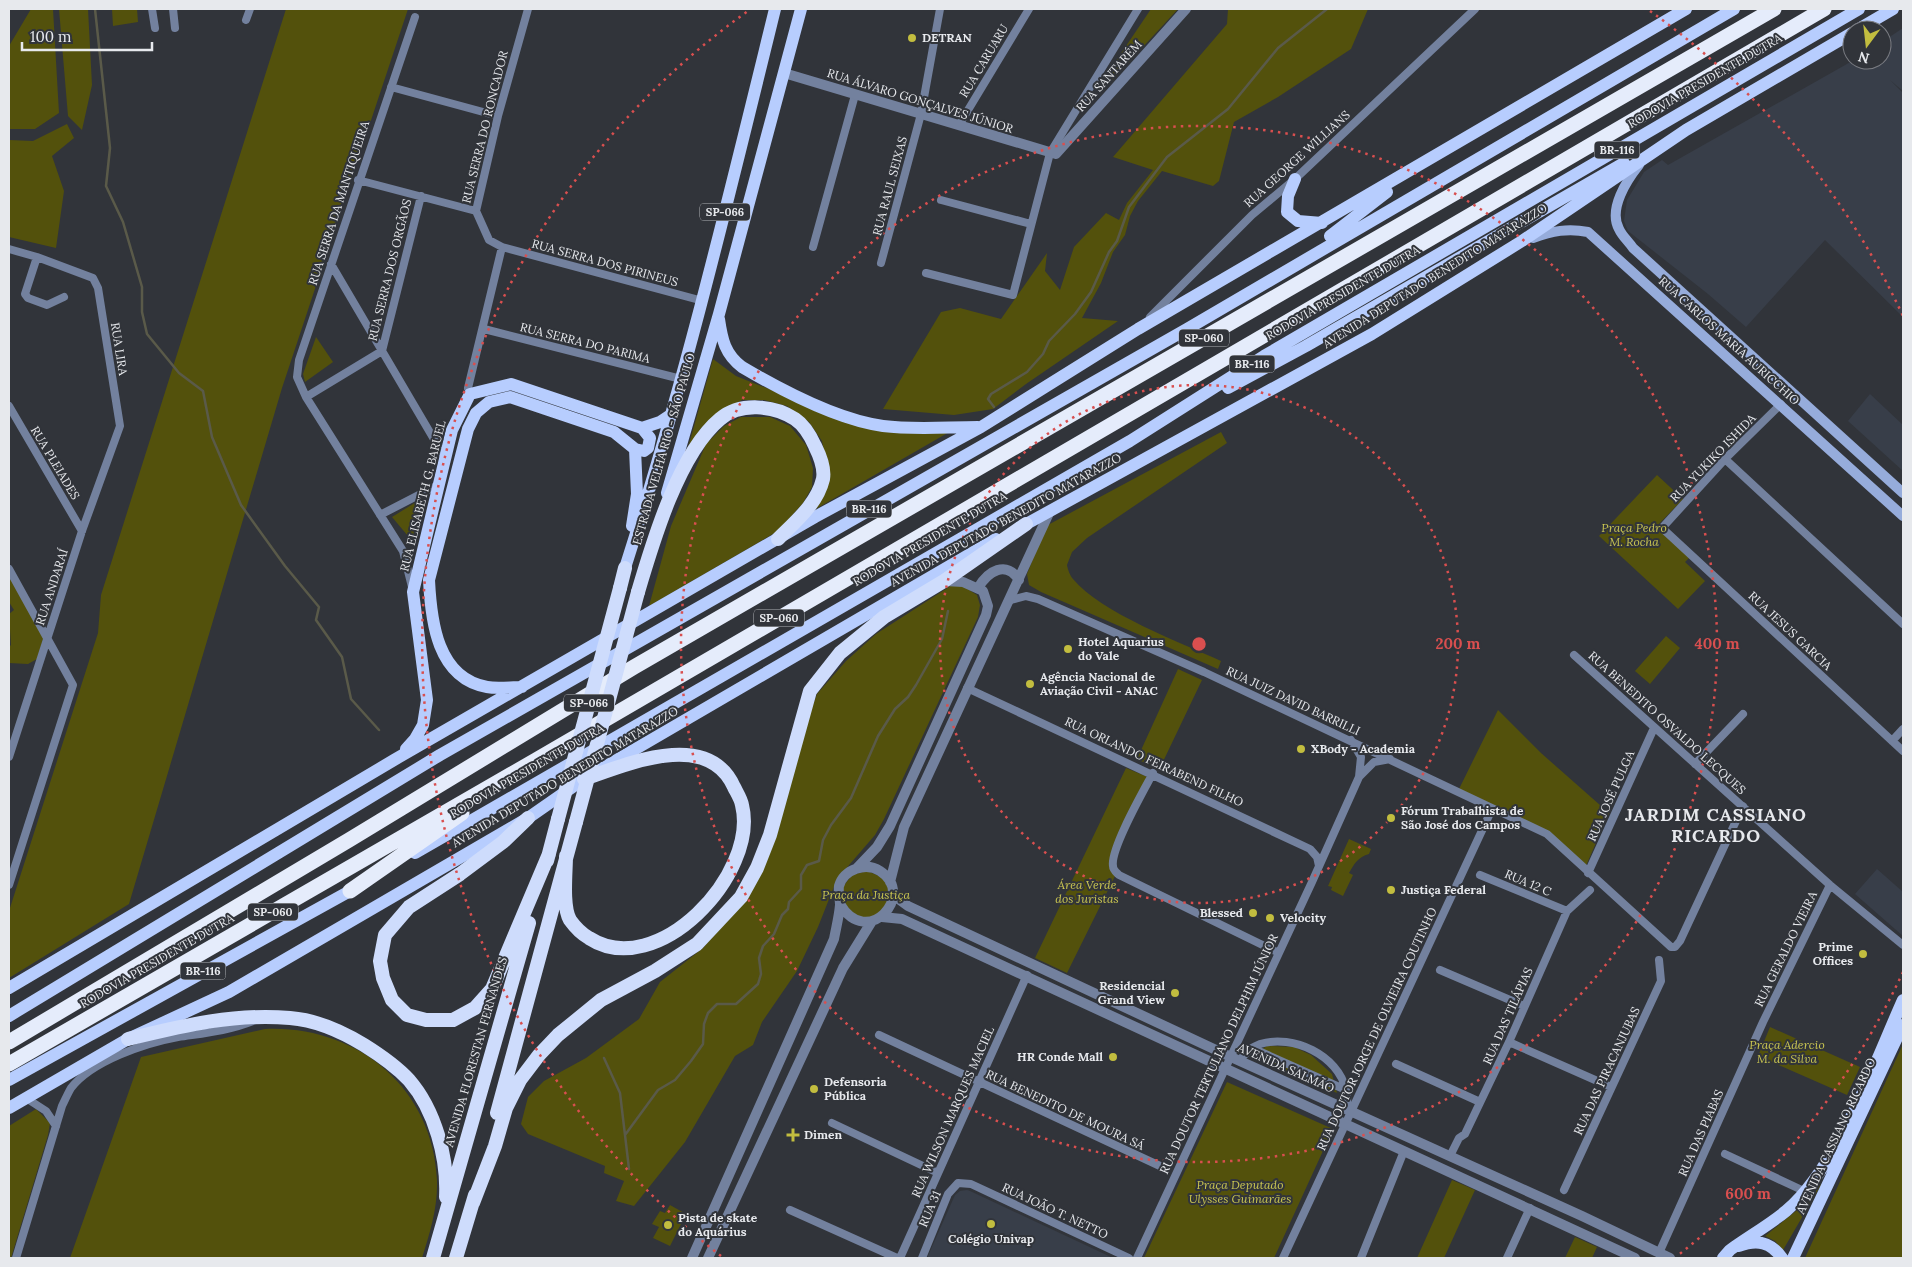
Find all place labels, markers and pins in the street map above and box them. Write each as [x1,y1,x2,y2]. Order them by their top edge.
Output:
place label: DETRAN [922,30,972,45]
marker: DETRAN [906,32,918,44]
place label: Hotel Aquarius do Vale [1078,634,1164,663]
centre of rings [1190,635,1208,653]
marker: Hotel Aquarius do Vale [1062,643,1074,655]
place label: Agência Nacional de Aviação Civil - ANAC [1040,669,1159,698]
marker: Agência Nacional de Aviação Civil - ANAC [1024,678,1036,690]
place label: XBody - Academia [1311,741,1416,756]
marker: XBody - Academia [1295,743,1307,755]
place label: Fórum Trabalhista de São José dos Campos [1401,803,1524,832]
marker: Fórum Trabalhista de São José dos Campos [1385,812,1397,824]
place label: Justiça Federal [1401,882,1486,897]
marker: Justiça Federal [1385,884,1397,896]
place label: Blessed [1200,905,1243,920]
marker: Blessed [1247,907,1259,919]
place label: Velocity [1280,910,1327,925]
marker: Velocity [1264,912,1276,924]
place label: Prime Offices [1813,939,1854,968]
marker: Prime Offices [1857,948,1869,960]
place label: Residencial Grand View [1098,978,1165,1007]
marker: Residencial Grand View [1169,987,1181,999]
place label: HR Conde Mall [1017,1049,1103,1064]
marker: HR Conde Mall [1107,1051,1119,1063]
place label: Defensoria Pública [824,1074,887,1103]
marker: Defensoria Pública [808,1083,820,1095]
place label: Dimen [804,1127,842,1142]
marker: Dimen [786,1128,800,1142]
place label: Pista de skate do Aquárius [678,1210,758,1239]
marker: Colégio Univap [985,1218,997,1230]
marker: Pista de skate do Aquárius [662,1219,674,1231]
place label: Colégio Univap [948,1231,1034,1246]

